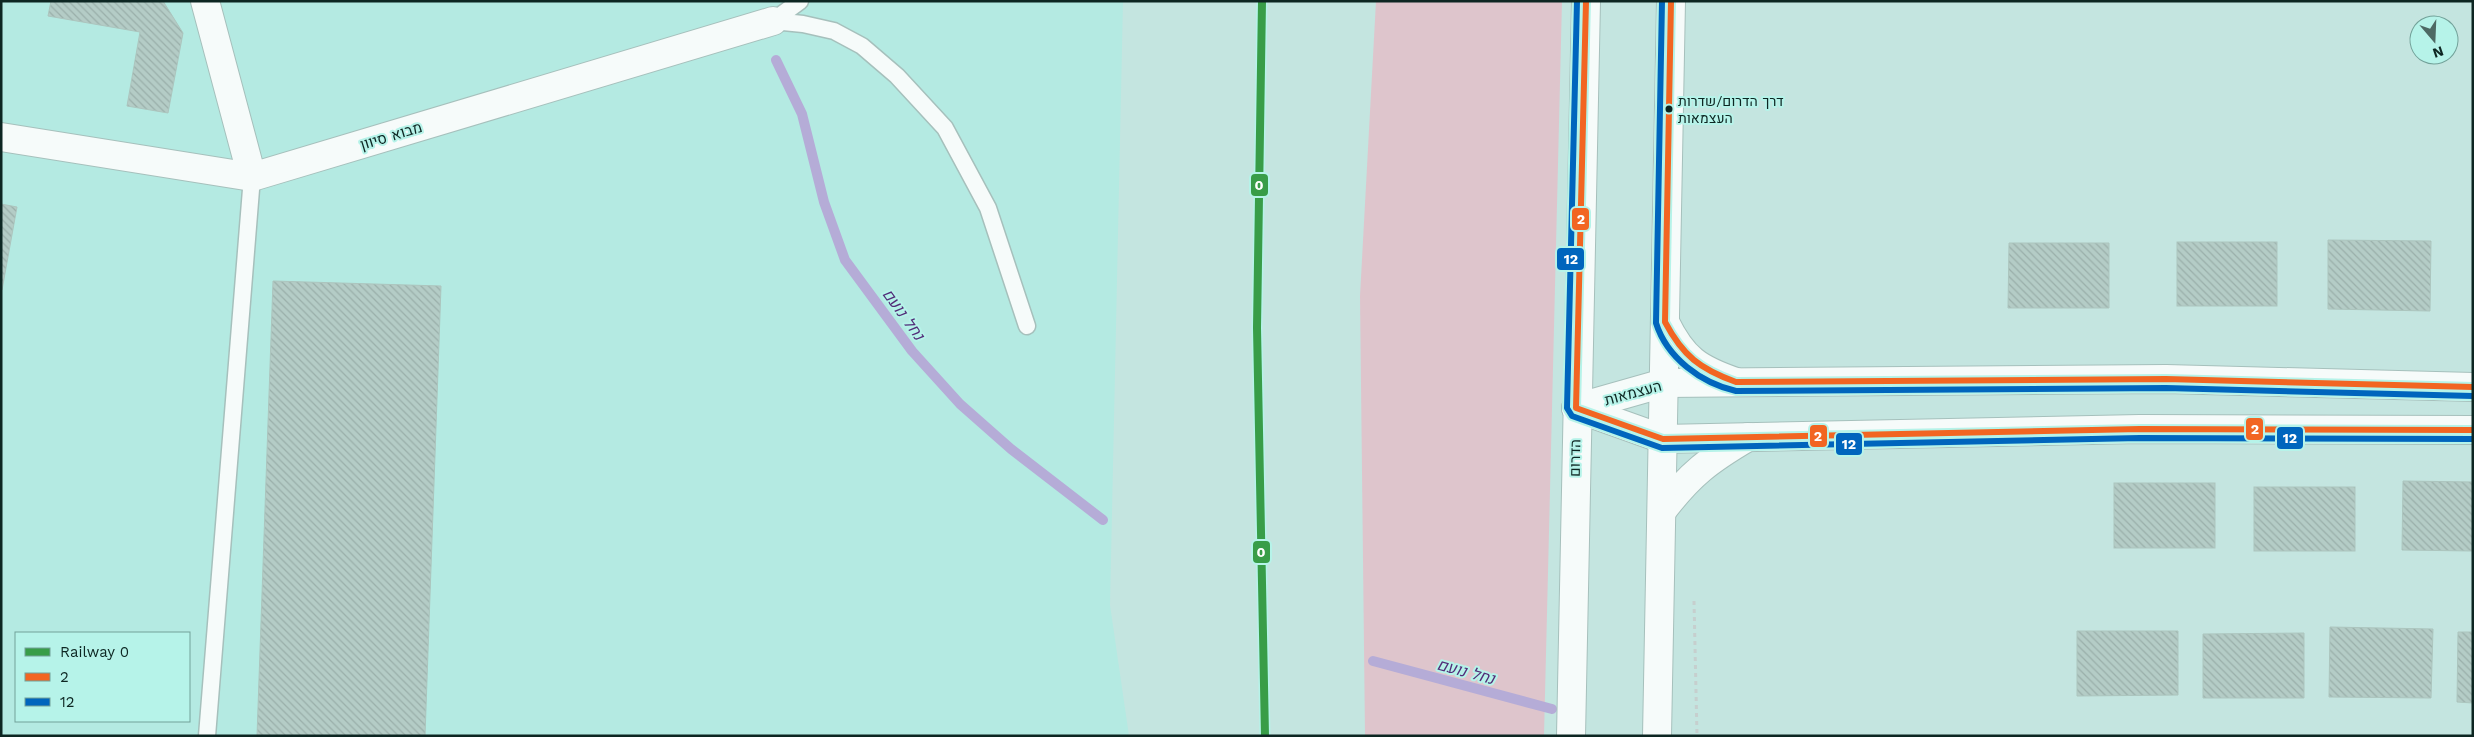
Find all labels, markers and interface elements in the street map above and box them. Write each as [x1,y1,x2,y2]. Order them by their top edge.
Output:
north arrow [2409,15,2459,65]
text: N [2431,43,2446,62]
place label: דרך הדרום/שדרות העצמאות [1678,93,1784,126]
marker: דרך הדרום/שדרות העצמאות [1664,104,1674,114]
street label: מבוא סיוון [358,118,424,154]
line badge: 0 [1250,173,1269,197]
text: 0 [1254,177,1264,193]
line badge: 2 [1571,207,1590,231]
text: 2 [1577,211,1585,227]
line badge: 12 [1556,247,1585,271]
text: 12 [1564,251,1578,267]
water label: נחל נועם [879,285,929,345]
street label: העצמאות [1602,377,1664,409]
line badge: 2 [2245,417,2264,441]
text: 2 [2251,421,2259,437]
line badge: 2 [1809,424,1828,448]
line badge: 12 [2276,426,2304,450]
text: 2 [1814,428,1822,444]
text: 12 [2283,430,2297,446]
line badge: 12 [1835,432,1863,456]
text: 12 [1842,436,1856,452]
street label: הדרום [1566,439,1584,477]
line badge: 0 [1252,540,1271,564]
text: 0 [1256,544,1266,560]
legend [15,632,190,722]
text: Railway 0 [60,643,129,661]
water label: נחל נועם [1435,655,1498,689]
text: 2 [60,668,69,686]
text: 12 [60,693,75,711]

